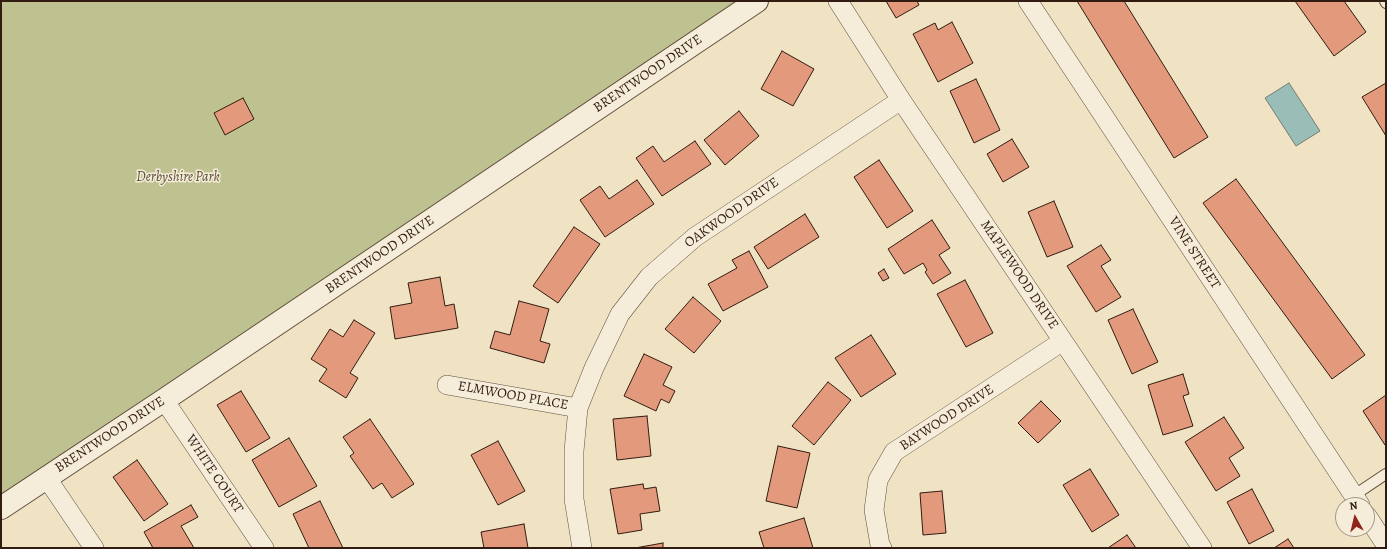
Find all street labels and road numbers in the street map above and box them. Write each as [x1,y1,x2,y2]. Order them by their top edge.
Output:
street label: BRENTWOOD DRIVE [590,31,706,117]
street label: OAKWOOD DRIVE [682,174,782,252]
street label: BRENTWOOD DRIVE [322,212,438,298]
street label: VINE STREET [1164,214,1224,292]
street label: MAPLEWOOD DRIVE [976,217,1062,333]
street label: ELMWOOD PLACE [456,378,570,414]
street label: BAYWOOD DRIVE [897,381,997,455]
street label: BRENTWOOD DRIVE [52,393,168,477]
street label: WHITE COURT [182,432,246,516]

